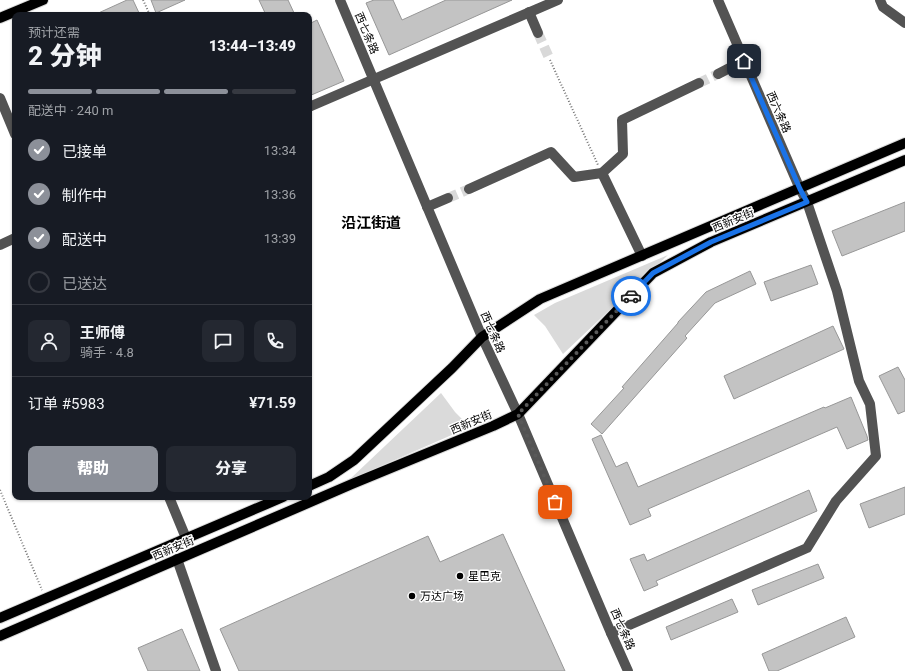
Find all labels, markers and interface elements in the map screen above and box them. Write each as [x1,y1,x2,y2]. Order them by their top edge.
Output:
street label: 西七条路 [352,10,381,56]
text: 预计还需 [28,25,80,40]
text: 13:44–13:49 [209,37,296,55]
text: 2 分钟 [28,41,101,71]
pin [727,44,761,78]
icon: home [733,50,755,72]
street label: 西六条路 [764,89,793,135]
text: 配送中 · 240 m [28,103,113,118]
icon: check [28,139,50,161]
text: 已接单 [62,143,107,161]
text: 13:34 [264,143,296,158]
icon: check [28,183,50,205]
text: 制作中 [62,187,107,205]
text: 13:36 [264,187,296,202]
street label: 西新安街 [710,206,756,235]
district label: 沿江街道 [341,214,401,232]
icon: check [28,227,50,249]
text: 配送中 [62,231,107,249]
text: 13:39 [264,231,296,246]
text: 已送达 [62,275,107,293]
courier [611,276,651,316]
icon: car [620,285,642,307]
street label: 西七条路 [478,309,507,355]
button: person [28,320,70,362]
button: chat [202,320,244,362]
button: phone [254,320,296,362]
text: 王师傅 [80,324,125,342]
text: 骑手 · 4.8 [80,345,134,360]
text: ¥71.59 [249,394,296,412]
text: 订单 #5983 [28,395,105,413]
street label: 西新安街 [448,408,494,437]
button: 帮助 [28,446,158,492]
button: 分享 [166,446,296,492]
pin [538,485,572,519]
icon: bag [544,491,566,513]
street label: 西新安街 [150,534,196,563]
place label: 星巴克 [468,570,501,583]
marker: 星巴克 [455,571,465,581]
place label: 万达广场 [420,590,464,603]
marker: 万达广场 [407,591,417,601]
street label: 西七条路 [608,606,637,652]

